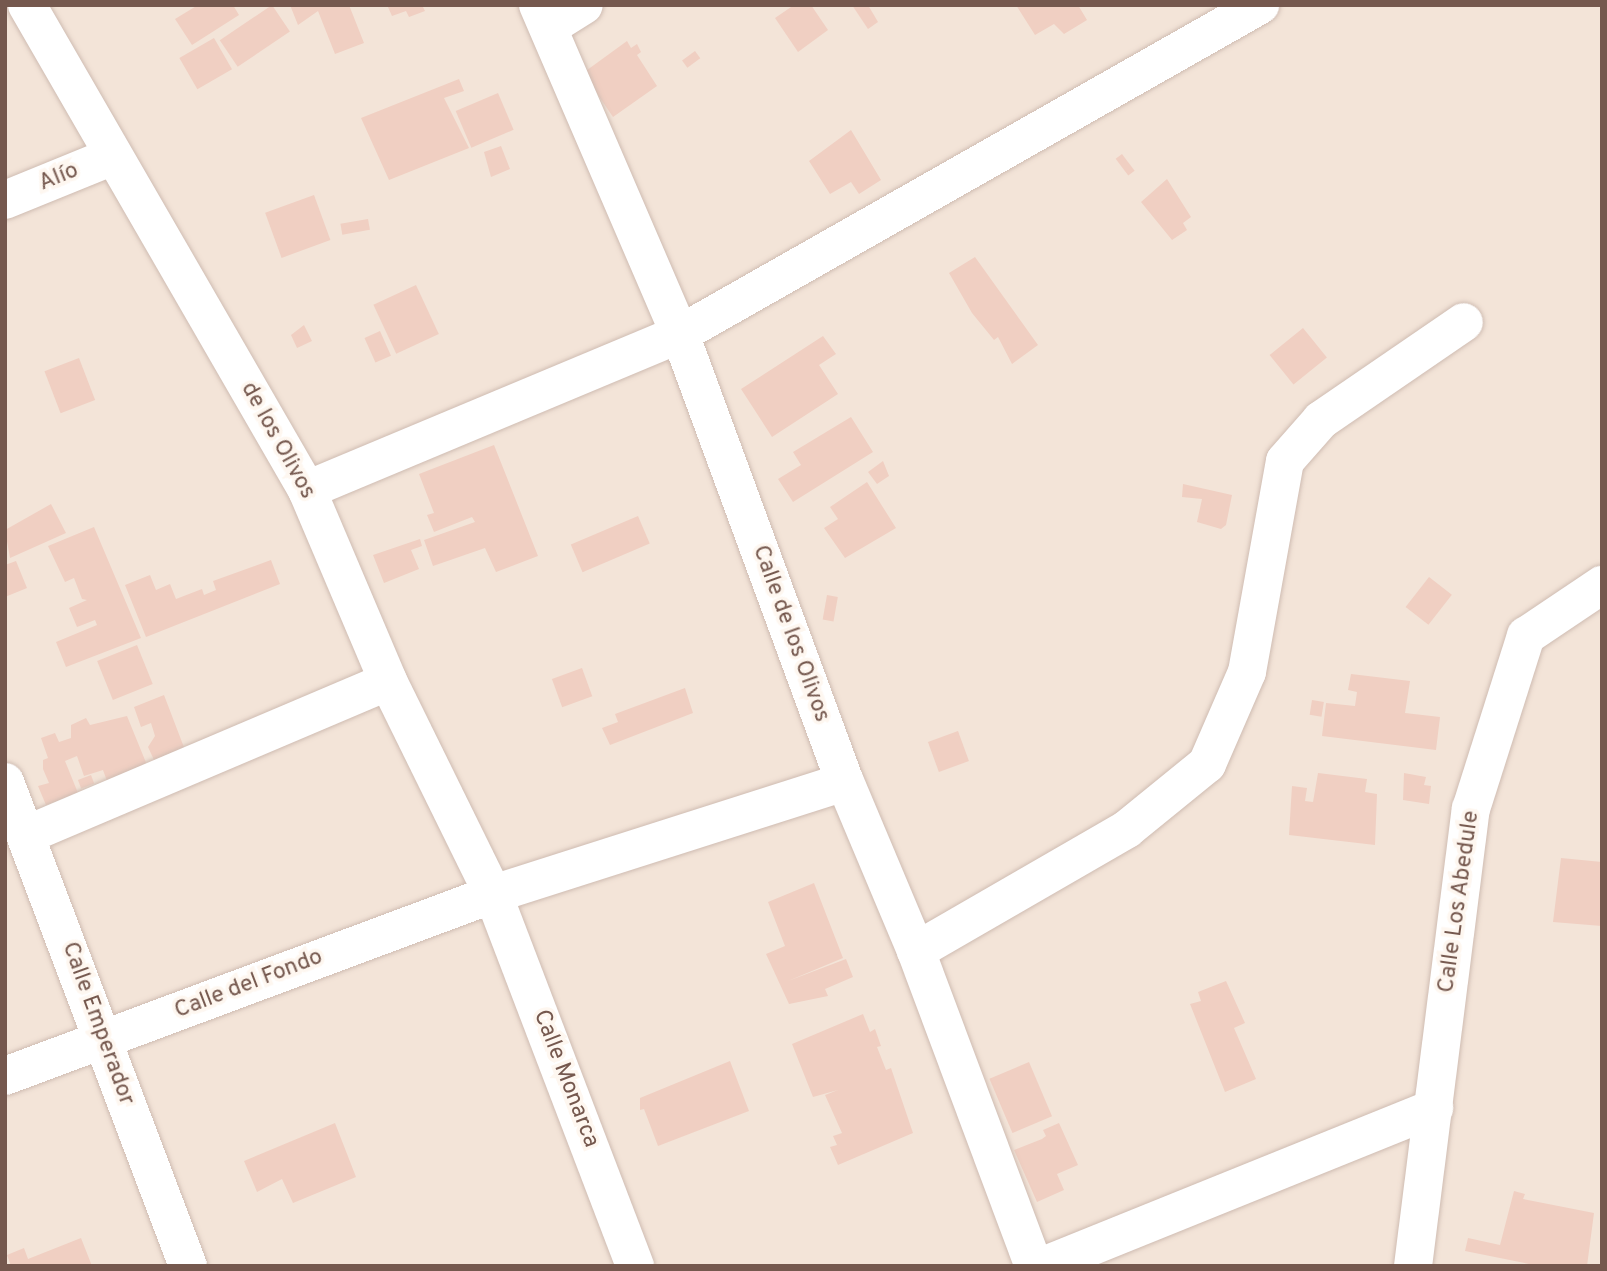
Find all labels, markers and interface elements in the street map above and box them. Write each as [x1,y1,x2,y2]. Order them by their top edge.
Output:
street label: Alío [35,158,83,198]
street label: de los Olivos [234,378,320,504]
street label: Calle de los Olivos [745,542,835,726]
street label: Calle Los Abedule [1433,809,1487,995]
street label: Calle Emperador [55,939,139,1109]
street label: Calle del Fondo [171,944,327,1026]
street label: Calle Monarca [526,1006,604,1152]

